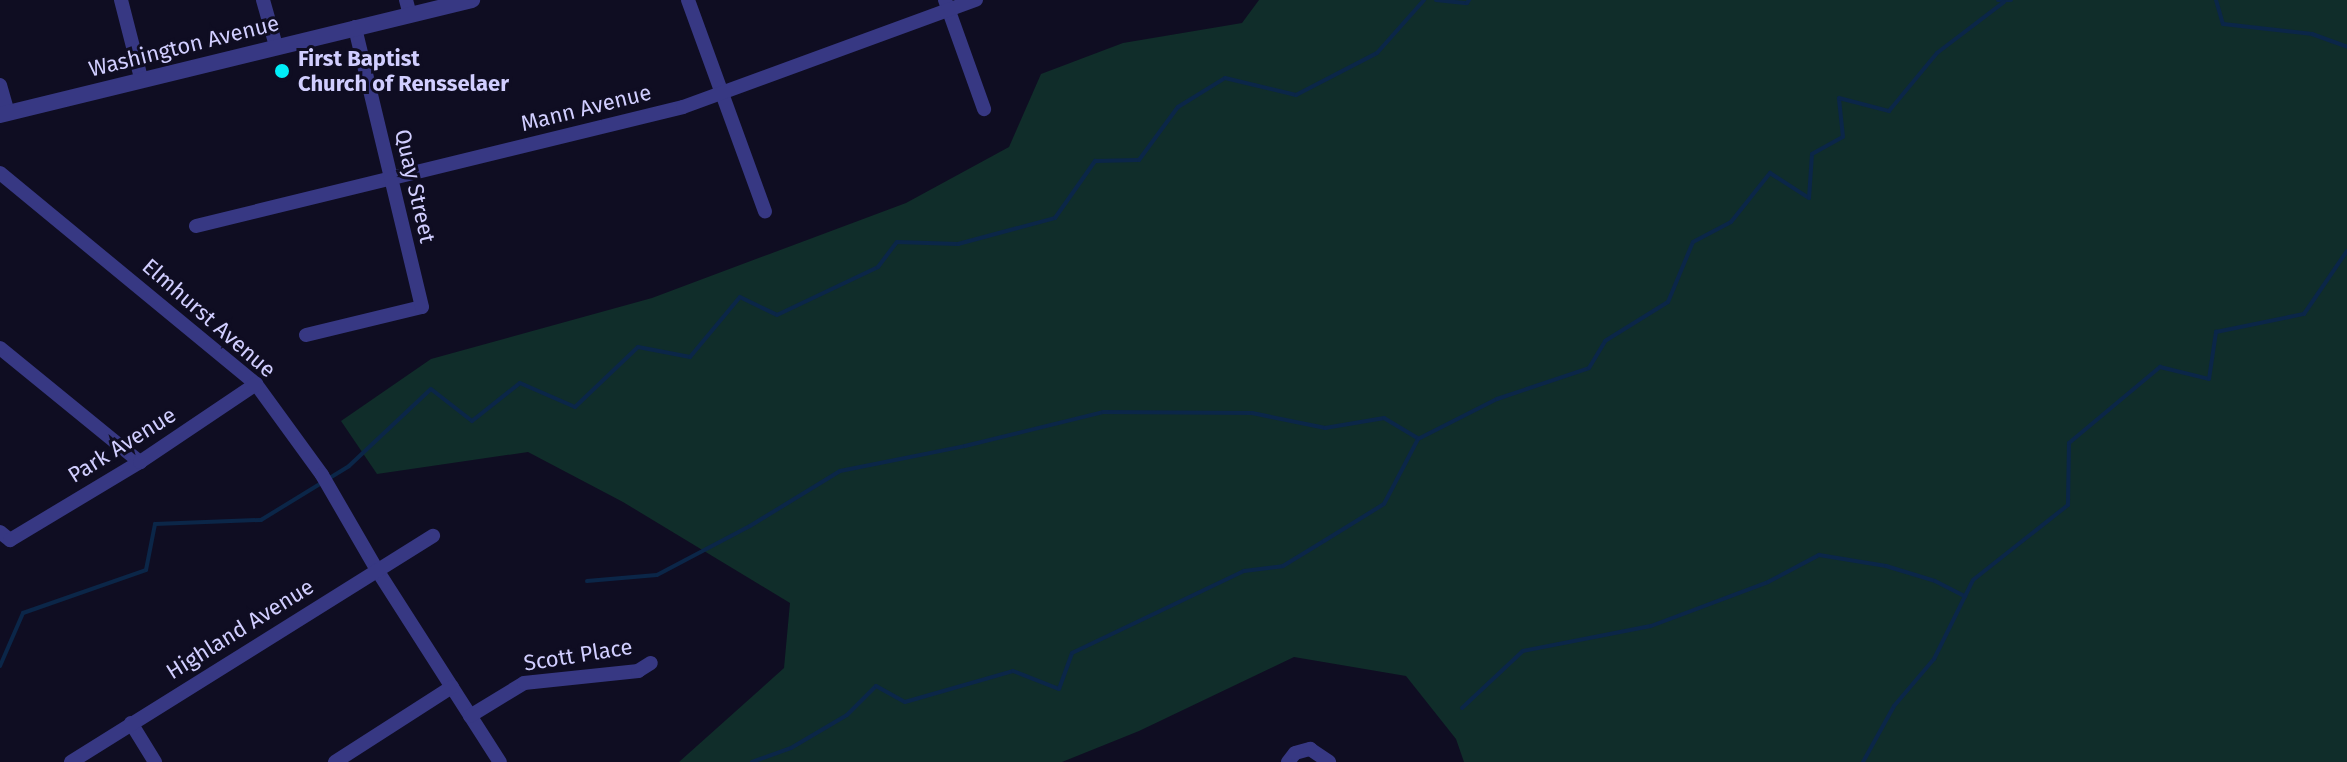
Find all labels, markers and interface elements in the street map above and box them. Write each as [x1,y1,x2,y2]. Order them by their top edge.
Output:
street label: Washington Avenue [86,10,282,82]
place label: First Baptist Church of Rensselaer [298,45,509,96]
marker: First Baptist Church of Rensselaer [273,62,291,80]
street label: Mann Avenue [518,79,654,137]
street label: Quay Street [389,127,441,245]
street label: Elmhurst Avenue [137,253,281,383]
street label: Park Avenue [63,401,181,489]
street label: Highland Avenue [161,573,319,685]
street label: Scott Place [522,633,634,677]

